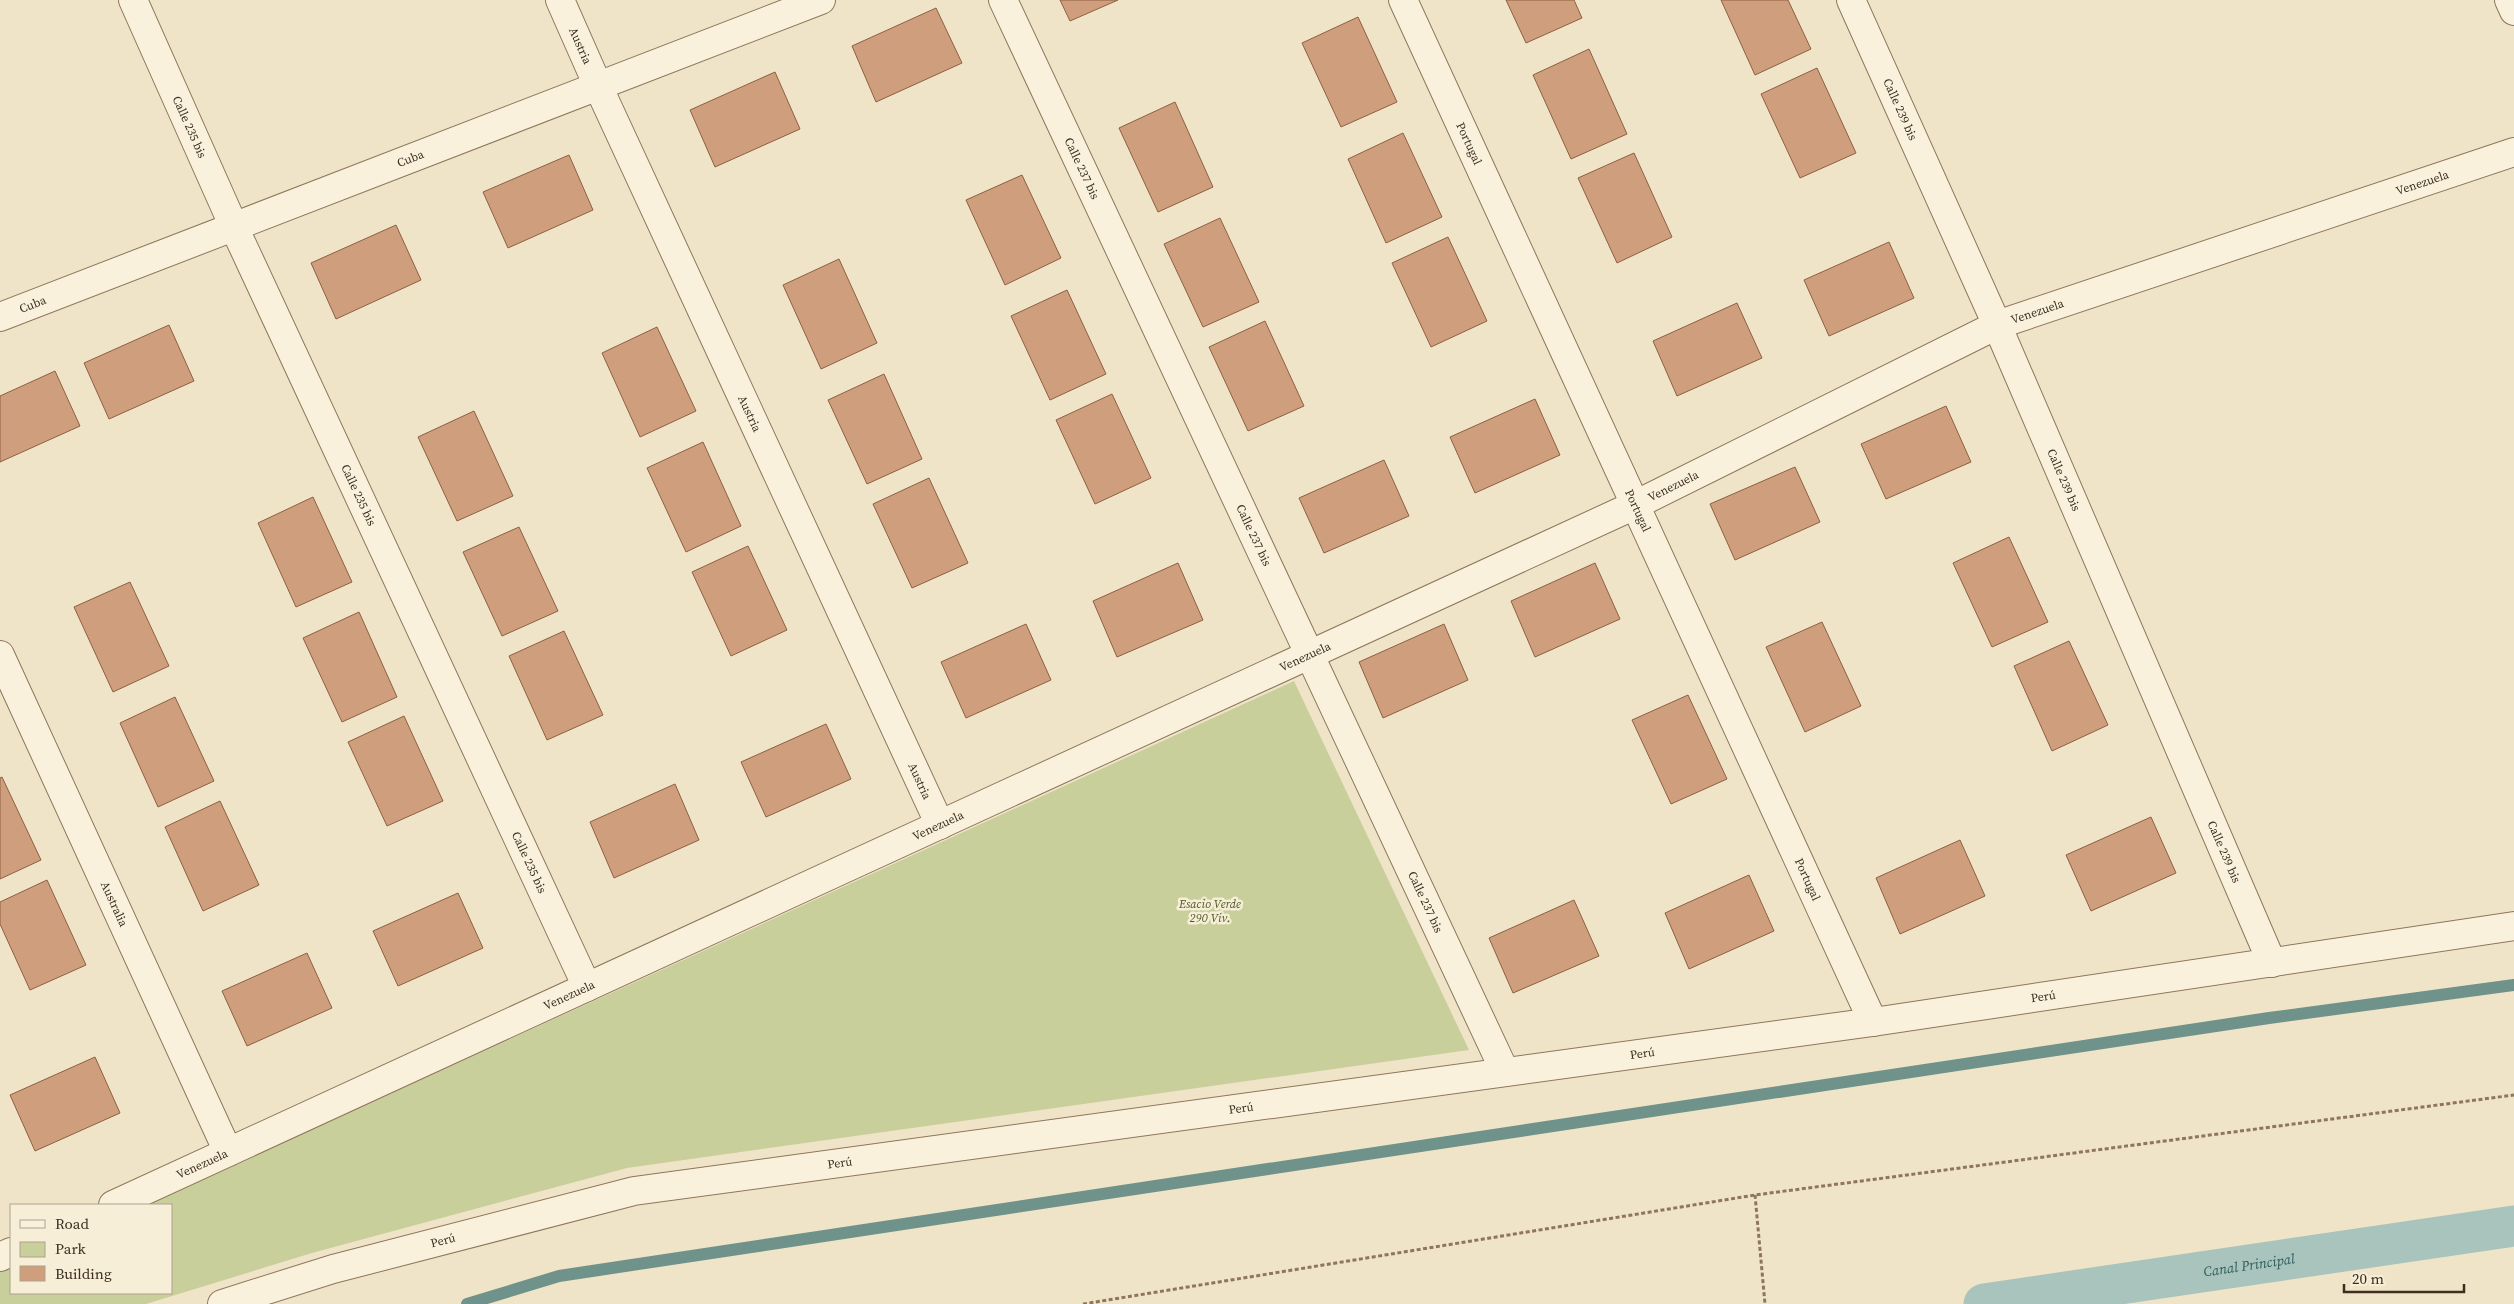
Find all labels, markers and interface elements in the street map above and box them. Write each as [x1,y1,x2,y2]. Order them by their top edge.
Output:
street label: Austria [565,25,596,67]
street label: Calle 239 bis [1879,76,1921,143]
street label: Calle 235 bis [169,93,210,161]
street label: Portugal [1452,120,1486,168]
street label: Calle 237 bis [1061,135,1103,202]
street label: Cuba [395,146,427,171]
street label: Venezuela [2394,166,2452,199]
street label: Cuba [17,292,49,317]
street label: Venezuela [2009,295,2067,328]
street label: Austria [734,393,765,435]
street label: Calle 239 bis [2043,446,2084,514]
street label: Calle 235 bis [337,462,380,528]
street label: Venezuela [1645,466,1702,505]
street label: Portugal [1621,487,1655,535]
street label: Calle 237 bis [1232,502,1275,569]
street label: Venezuela [1277,638,1334,675]
street label: Austria [904,760,935,803]
street label: Venezuela [910,807,967,844]
street label: Calle 239 bis [2204,818,2245,885]
street label: Calle 235 bis [508,829,550,896]
street label: Portugal [1791,856,1824,904]
street label: Calle 237 bis [1404,869,1447,935]
street label: Australia [97,879,132,930]
park label: Esacio Verde 290 Viv. [1178,896,1241,926]
street label: Venezuela [541,976,598,1014]
street label: Perú [2030,987,2057,1006]
street label: Perú [1629,1044,1656,1063]
street label: Perú [1228,1099,1255,1118]
street label: Venezuela [174,1145,231,1183]
street label: Perú [826,1153,853,1173]
legend [10,1204,172,1294]
text: Road [55,1213,89,1234]
street label: Perú [429,1230,457,1251]
text: Park [55,1238,87,1259]
water label: Canal Principal [2202,1248,2296,1282]
scale bar [2344,1262,2464,1294]
text: Building [55,1263,112,1284]
text: 20 m [2352,1268,2384,1289]

